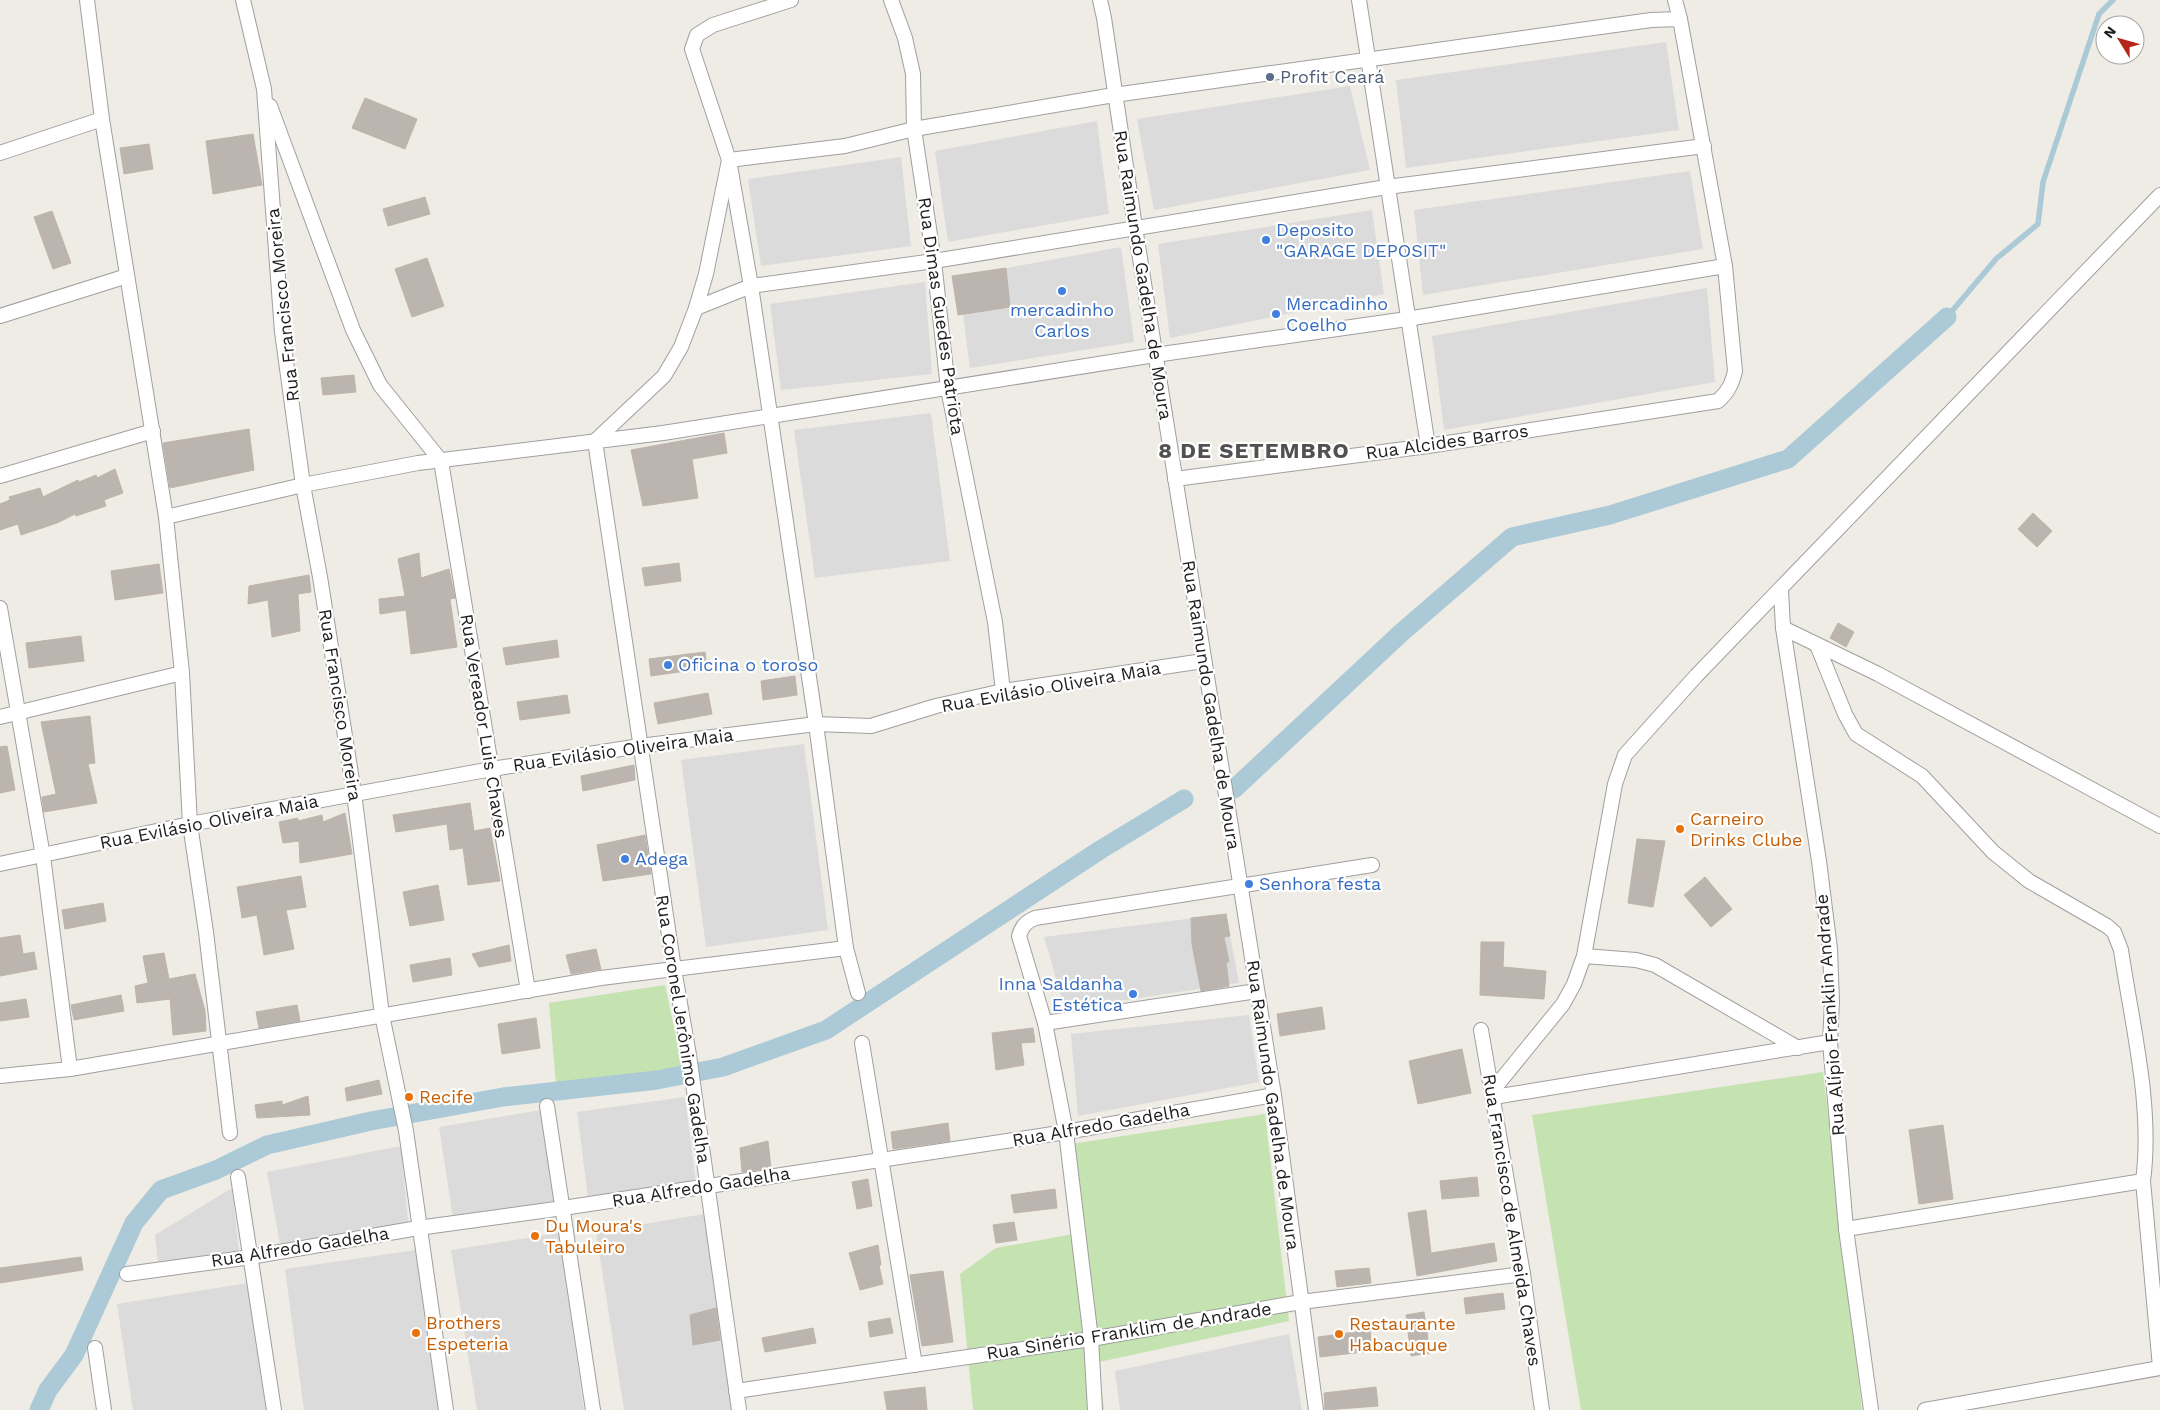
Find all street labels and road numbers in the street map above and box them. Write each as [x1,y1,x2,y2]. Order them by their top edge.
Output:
street label: Rua Raimundo Gadelha de Moura [1110,129,1177,421]
street label: Rua Dimas Guedes Patriota [914,196,969,436]
street label: Rua Francisco Moreira [262,207,303,403]
street label: Rua Alcides Barros [1364,420,1530,463]
street label: Rua Raimundo Gadelha de Moura [1178,559,1245,851]
street label: Rua Francisco Moreira [315,607,366,803]
street label: Rua Vereador Luis Chaves [456,612,513,840]
street label: Rua Evilásio Oliveira Maia [940,657,1162,716]
street label: Rua Evilásio Oliveira Maia [511,724,735,775]
street label: Rua Evilásio Oliveira Maia [98,790,320,853]
street label: Rua Coronel Jerônimo Gadelha [652,893,715,1165]
street label: Rua Alípio Franklin Andrade [1811,893,1848,1137]
street label: Rua Raimundo Gadelha de Moura [1243,958,1304,1251]
street label: Rua Francisco de Almeida Chaves [1479,1072,1546,1367]
street label: Rua Alfredo Gadelha [1010,1099,1191,1150]
street label: Rua Alfredo Gadelha [610,1162,791,1211]
street label: Rua Alfredo Gadelha [209,1222,390,1271]
street label: Rua Sinério Franklim de Andrade [985,1298,1273,1363]

